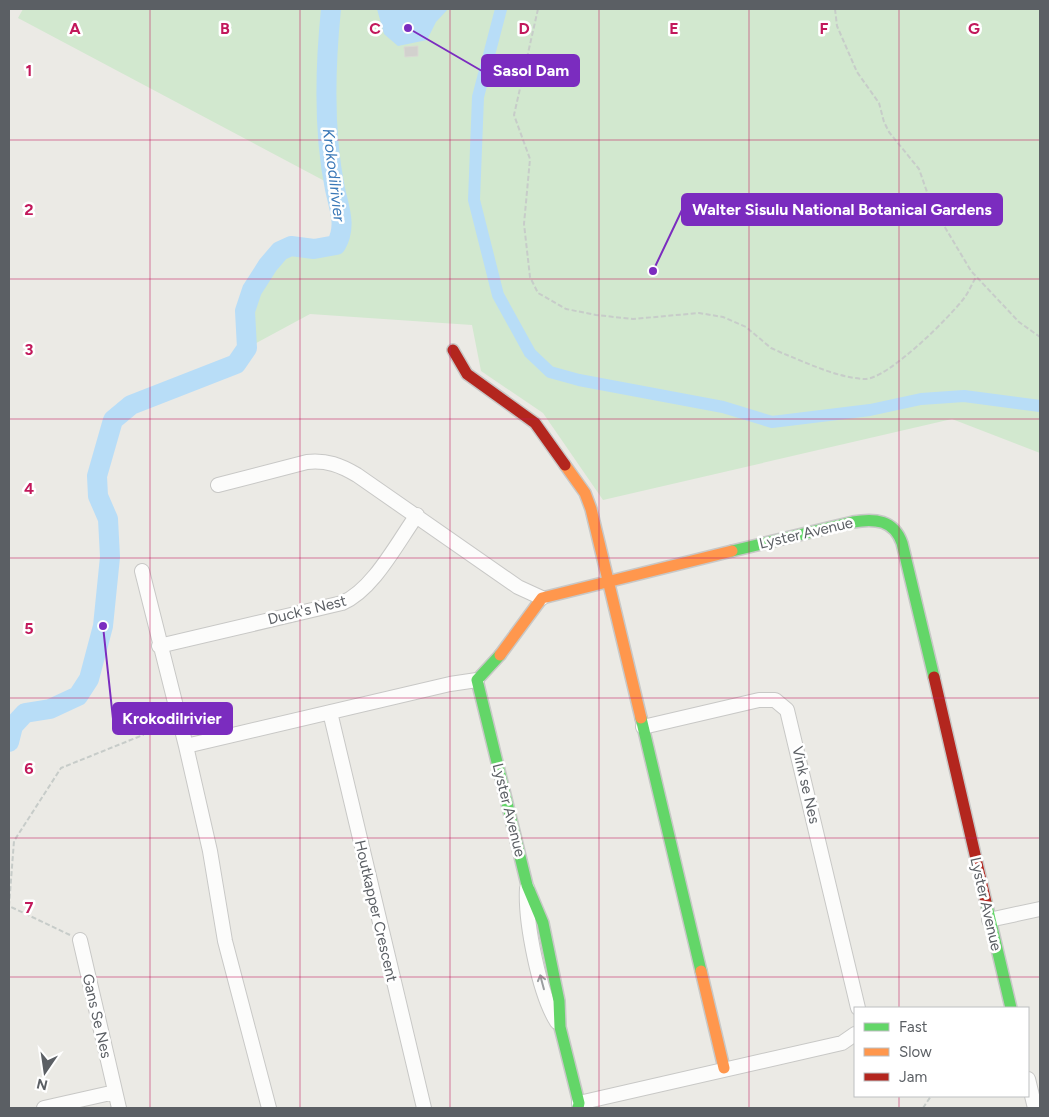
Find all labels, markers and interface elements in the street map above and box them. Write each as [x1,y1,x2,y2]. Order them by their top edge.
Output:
text: A [69,19,81,38]
text: B [220,19,230,38]
text: C [369,19,381,38]
text: D [518,19,530,38]
text: E [669,19,679,38]
text: F [820,19,829,38]
text: G [968,19,980,38]
callout: Sasol Dam [482,55,579,86]
text: 1 [26,61,32,80]
text: Sasol Dam [493,61,569,80]
water label: Krokodilrivier [319,127,349,223]
callout: Walter Sisulu National Botanical Gardens [682,194,1002,225]
text: 2 [24,200,34,219]
text: Walter Sisulu National Botanical Gardens [692,200,992,219]
text: 3 [25,340,34,359]
text: 4 [24,479,34,498]
street label: Lyster Avenue [757,513,855,553]
street label: Duck's Nest [266,591,348,628]
text: 5 [24,619,34,638]
callout: Krokodilrivier [113,703,232,734]
text: Krokodilrivier [122,709,222,728]
street label: Vink se Nes [788,745,824,825]
text: 6 [24,759,34,778]
street label: Lyster Avenue [489,761,529,859]
street label: Houtkapper Crescent [351,838,401,984]
street label: Lyster Avenue [966,855,1006,953]
text: 7 [25,898,34,917]
street label: Gans Se Nes [79,972,115,1060]
one-way arrow [537,974,546,990]
legend [854,1007,1029,1097]
text: Fast [899,1018,928,1036]
text: Slow [899,1043,932,1061]
north arrow [20,1047,70,1097]
text: Jam [899,1068,927,1086]
text: N [35,1075,49,1094]

